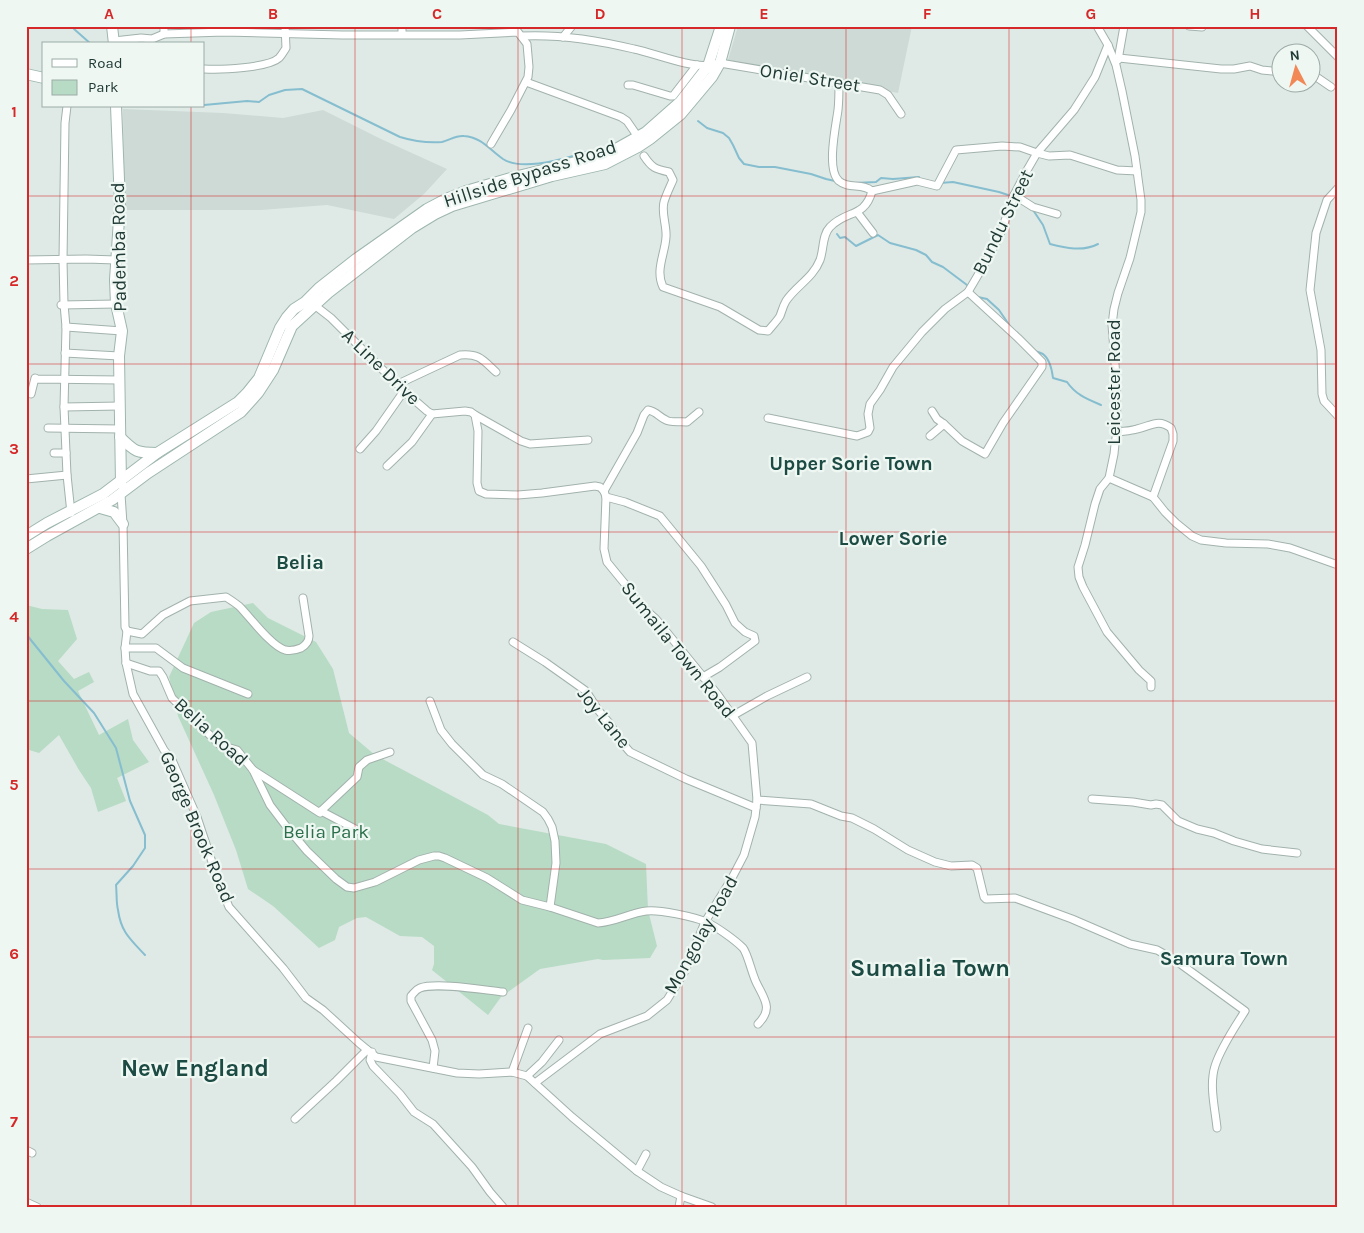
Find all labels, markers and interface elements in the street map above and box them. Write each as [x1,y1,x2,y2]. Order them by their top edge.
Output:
text: A [104,4,114,23]
text: B [268,4,278,23]
text: C [432,4,442,23]
text: D [595,4,606,23]
text: E [759,4,769,23]
text: F [923,4,932,23]
text: G [1086,4,1096,23]
text: H [1249,4,1261,23]
legend [42,42,205,108]
north arrow [1272,42,1322,92]
text: N [1289,47,1301,65]
text: Road [88,54,123,72]
street label: Oniel Street [758,59,862,97]
text: Park [88,78,118,96]
text: 1 [11,102,17,121]
street label: Hillside Bypass Road [441,136,619,212]
street label: Bundu Street [968,166,1038,278]
street label: Pademba Road [107,182,131,312]
text: 2 [9,271,19,290]
street label: Leicester Road [1103,319,1125,445]
street label: A Line Drive [337,324,425,410]
text: 3 [9,439,19,458]
district label: Upper Sorie Town [769,452,933,475]
district label: Lower Sorie [839,527,947,550]
district label: Belia [276,551,324,574]
street label: Sumaila Town Road [616,577,740,723]
text: 4 [9,607,19,626]
street label: Joy Lane [573,683,635,753]
street label: Belia Road [170,693,252,771]
street label: George Brook Road [155,748,239,906]
text: 5 [9,775,19,794]
park label: Belia Park [283,821,369,843]
street label: Mongolay Road [659,872,743,998]
text: 6 [9,944,19,963]
district label: Samura Town [1160,947,1288,970]
district label: Sumalia Town [850,954,1010,982]
district label: New England [121,1054,269,1082]
text: 7 [10,1112,18,1131]

